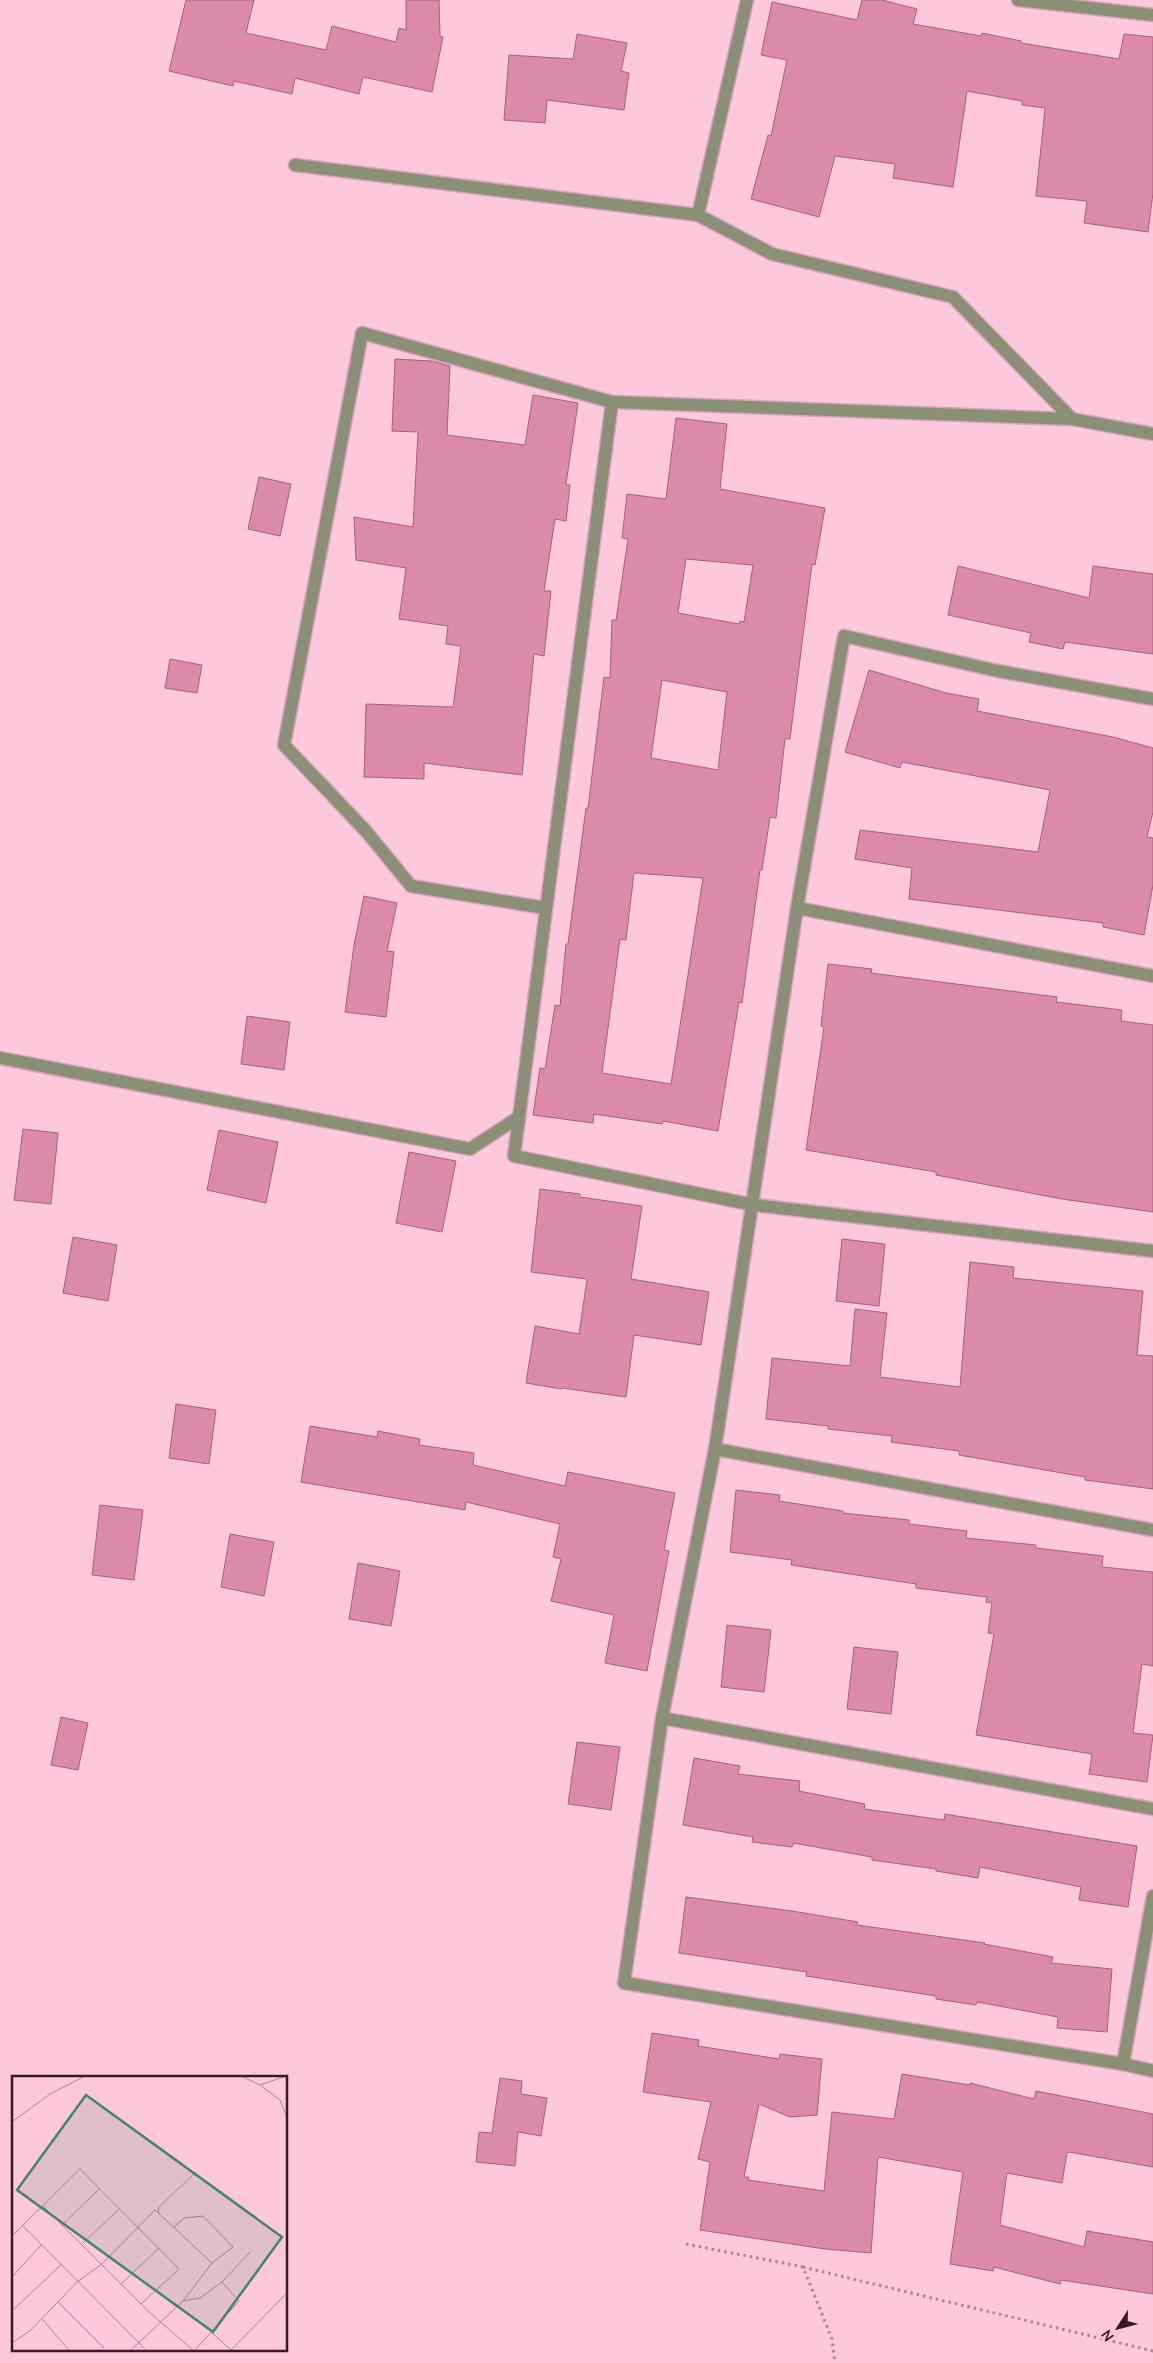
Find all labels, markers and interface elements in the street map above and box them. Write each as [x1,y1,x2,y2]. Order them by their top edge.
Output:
inset map [12,2076,288,2350]
north arrow [1093,2303,1143,2353]
text: N [1096,2326,1118,2346]

